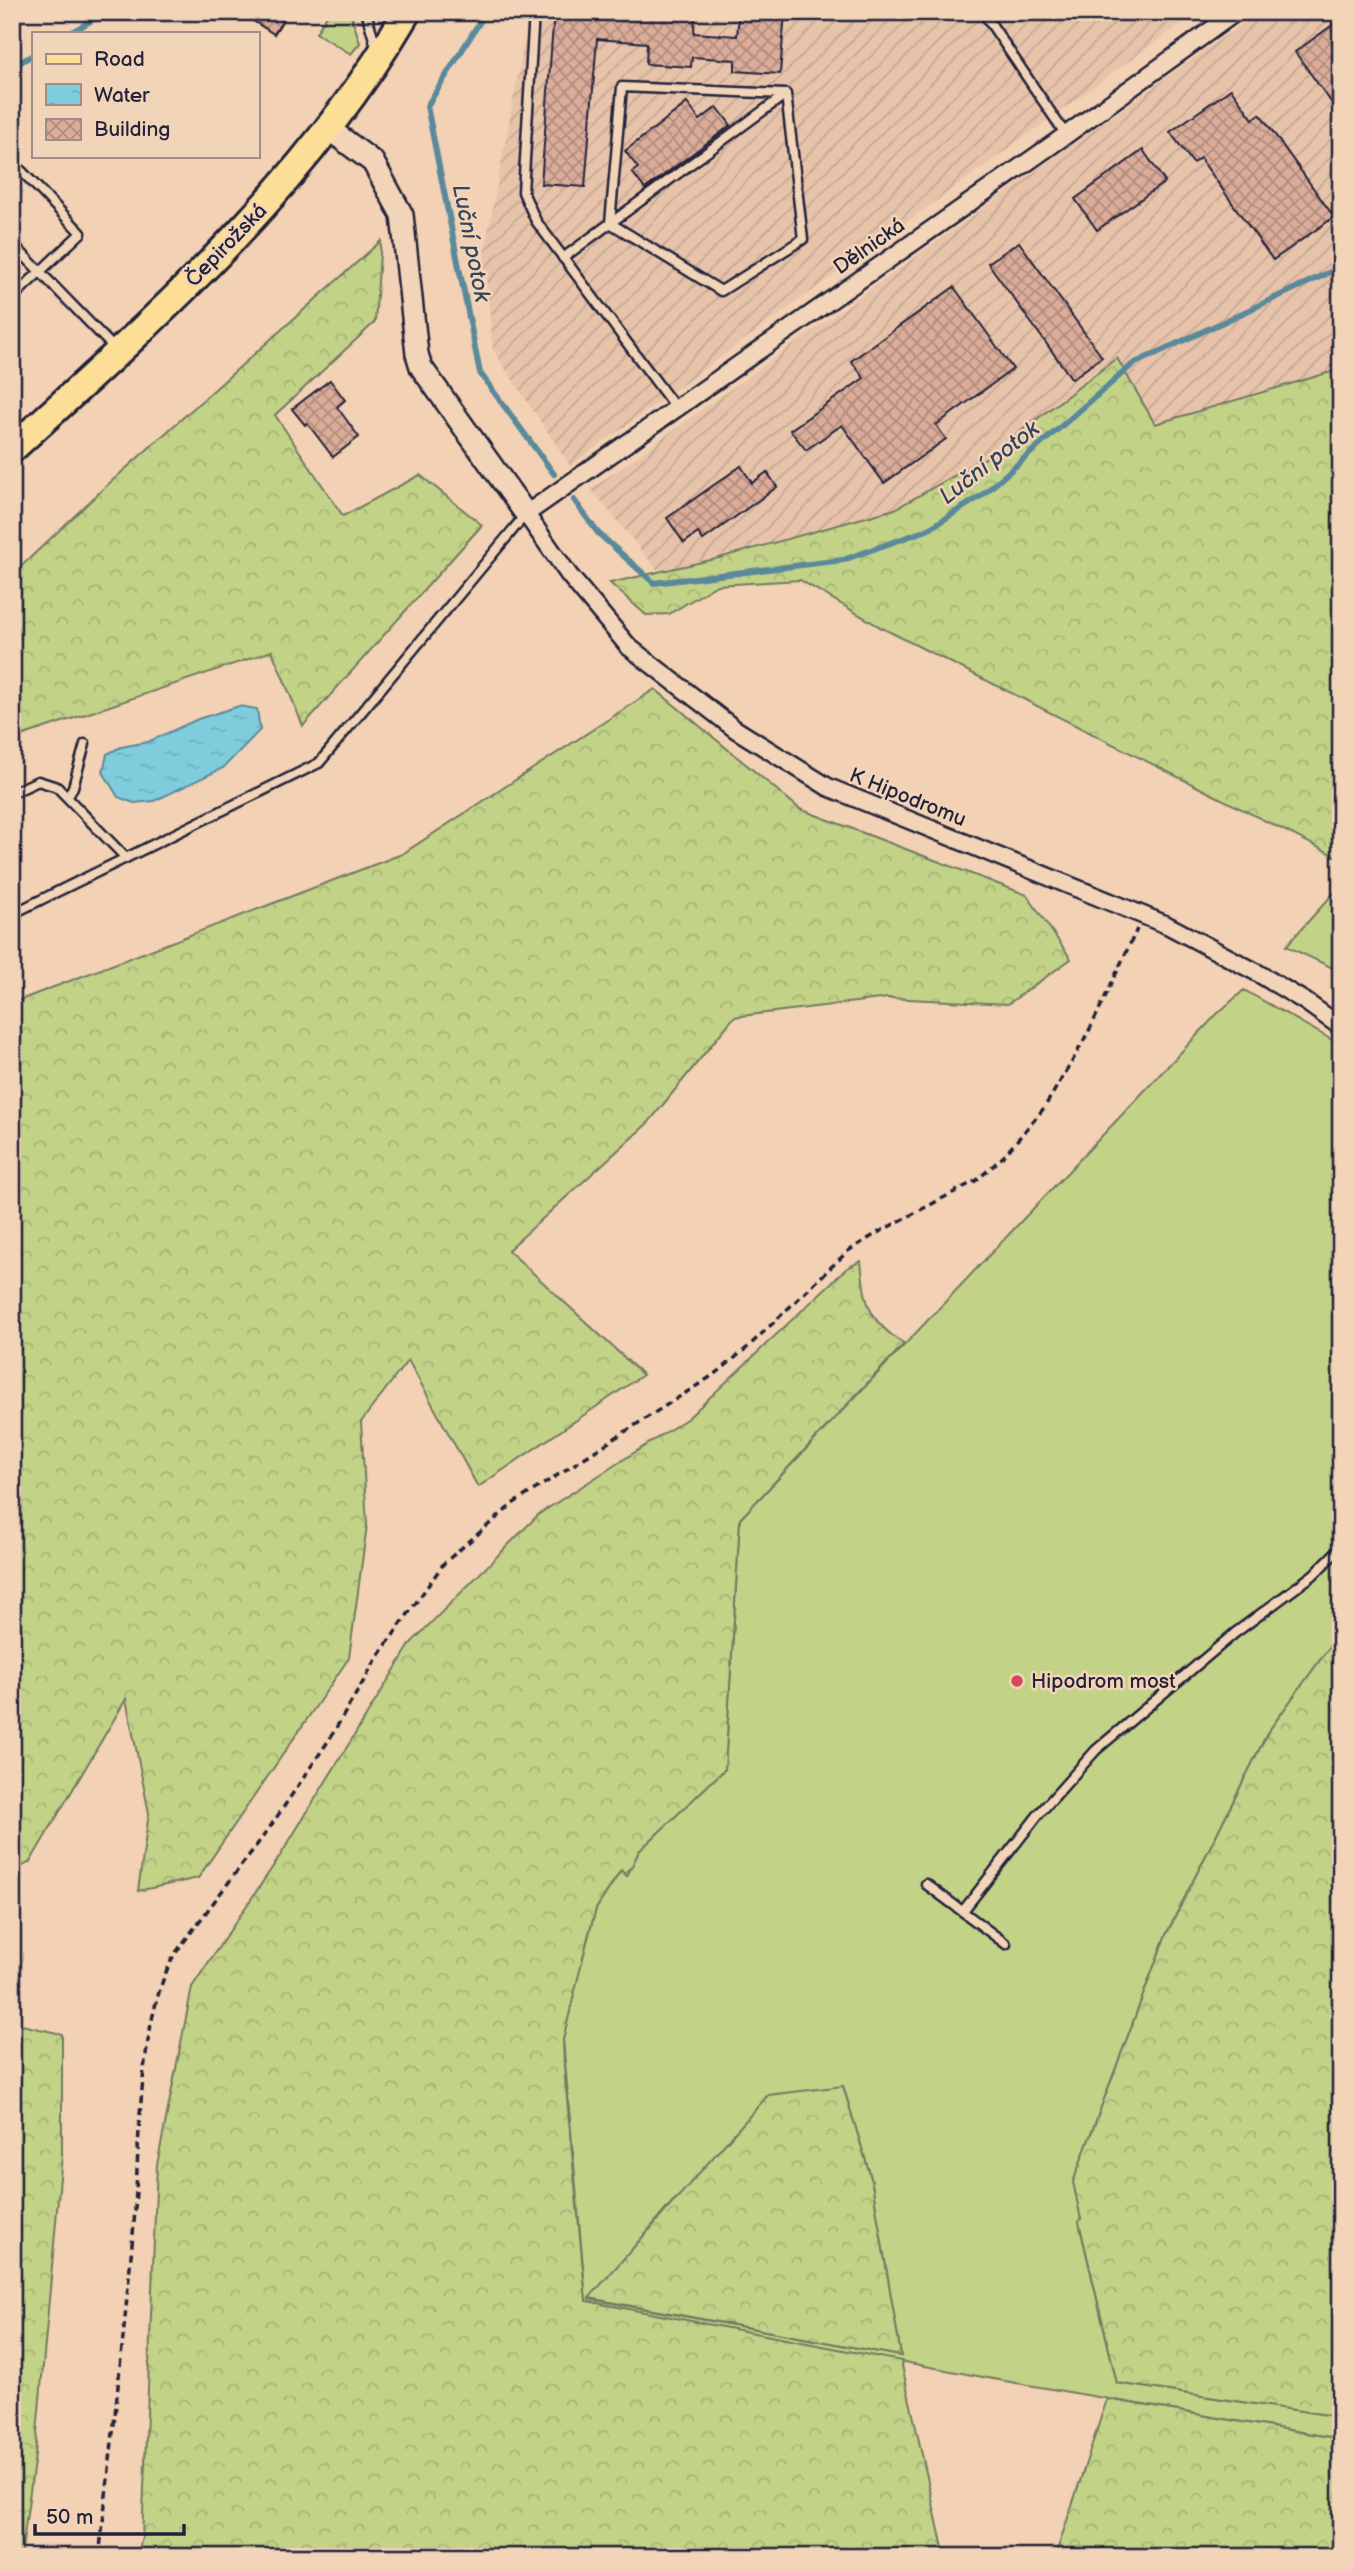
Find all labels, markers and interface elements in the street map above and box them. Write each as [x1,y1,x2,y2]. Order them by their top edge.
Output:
legend [32,32,259,158]
text: Road [94,47,145,72]
text: Water [94,83,150,108]
text: Building [94,117,170,142]
water label: Luční potok [446,182,496,305]
street label: Čepirožská [180,198,272,292]
street label: Dělnická [829,213,910,280]
water label: Luční potok [934,415,1046,511]
street label: K Hipodromu [846,763,970,832]
place label: Hipodrom most [1031,1669,1176,1694]
marker: Hipodrom most [1009,1673,1025,1689]
scale bar [35,2492,184,2536]
text: 50 m [46,2505,93,2530]

